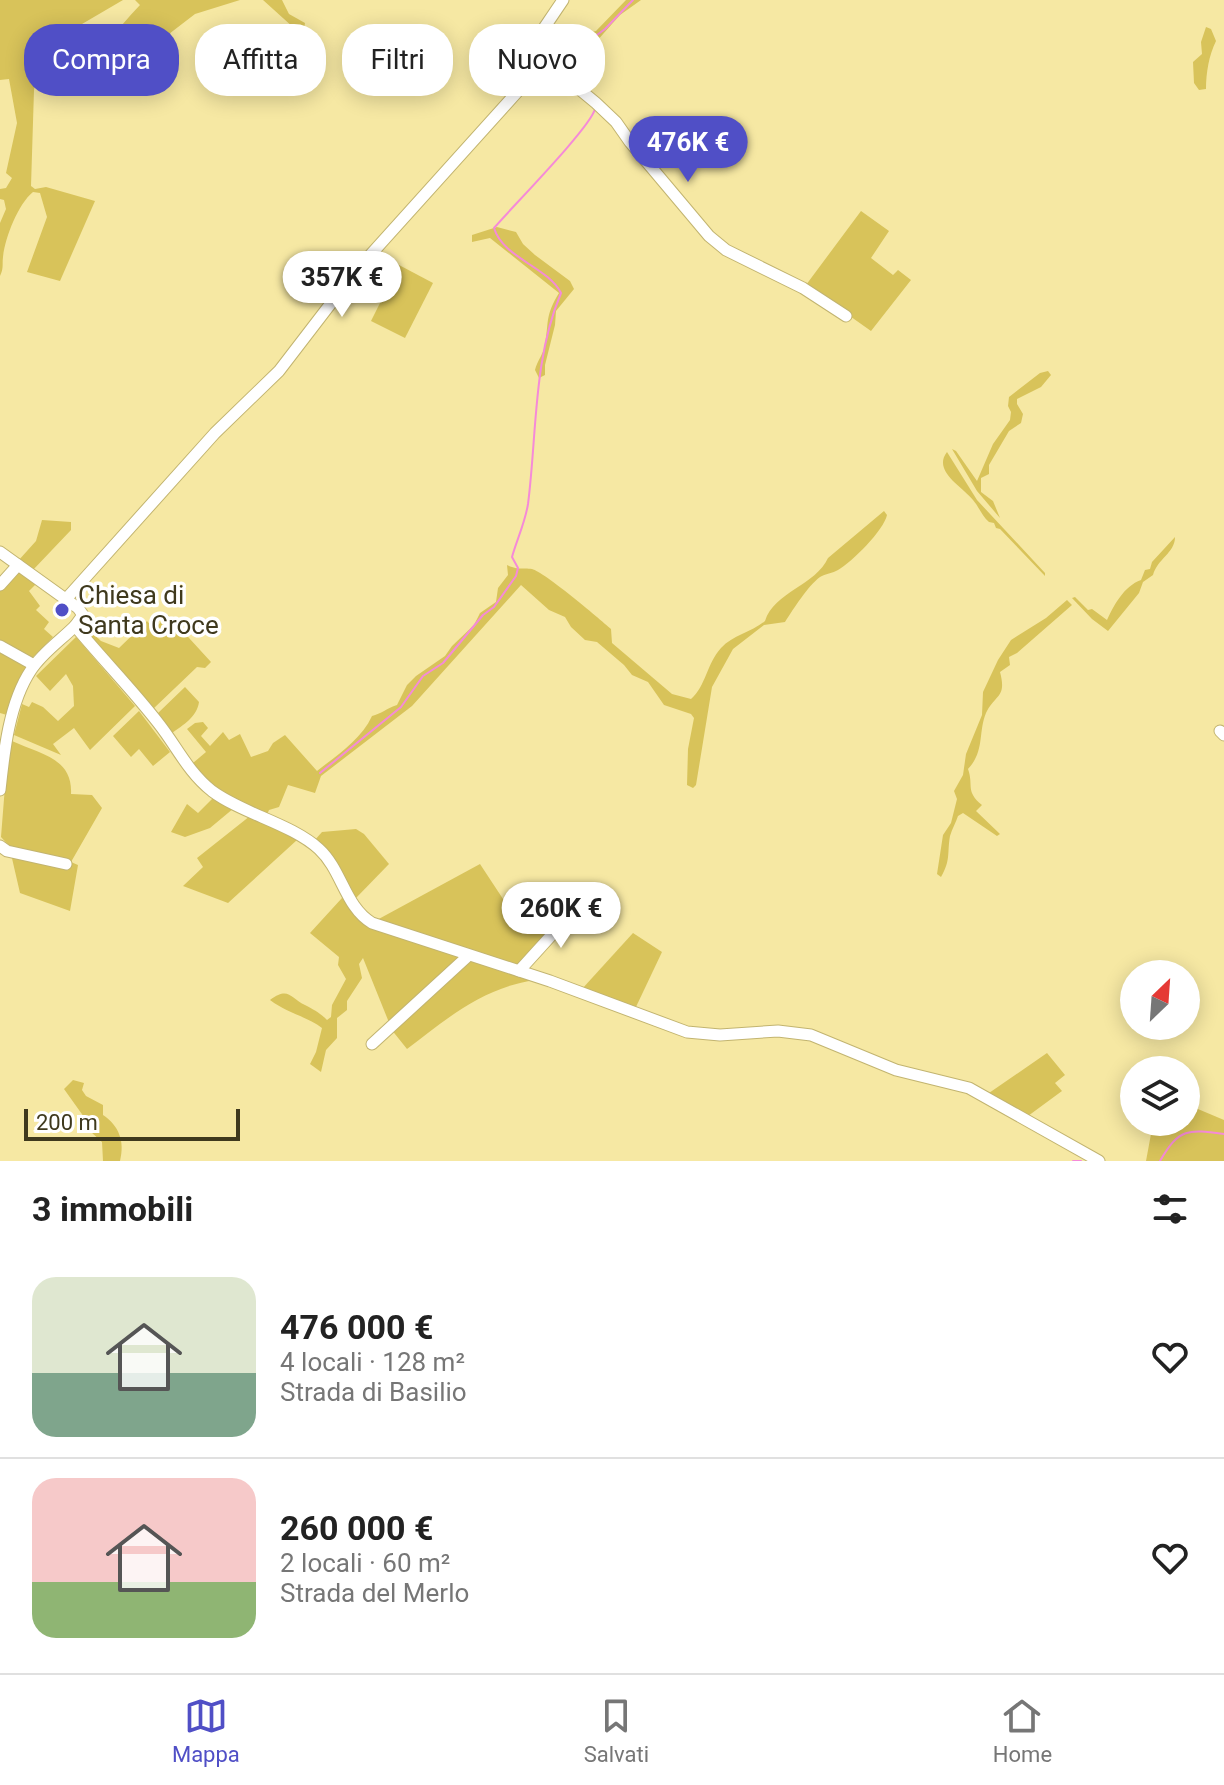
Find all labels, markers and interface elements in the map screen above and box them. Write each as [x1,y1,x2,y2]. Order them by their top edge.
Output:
chip: Compra [24,24,179,96]
chip: Affitta [195,24,326,96]
chip: Filtri [342,24,453,96]
chip: Nuovo [469,24,605,96]
pin: 476K € [623,116,753,184]
text: 476K € [647,127,729,157]
pin: 357K € [277,251,407,319]
text: 357K € [301,262,383,292]
place label: Chiesa di Santa Croce [78,580,219,640]
marker: Chiesa di Santa Croce [53,601,71,619]
pin: 260K € [496,882,626,950]
text: 260K € [520,893,602,923]
north arrow [1120,960,1200,1040]
map controls [1120,960,1200,1136]
button: layers [1120,1056,1200,1136]
scale bar [24,1105,240,1141]
text: 200 m [36,1110,98,1135]
icon: filters [1148,1187,1192,1231]
text: 3 immobili [32,1189,193,1229]
text: 476 000 € [280,1307,433,1347]
icon: home [96,1309,192,1405]
icon: heart [1148,1335,1192,1379]
text: 4 locali · 128 m² [280,1347,465,1377]
text: Strada di Basilio [280,1377,467,1407]
text: 260 000 € [280,1508,433,1548]
icon: home [96,1510,192,1606]
icon: heart [1148,1536,1192,1580]
text: 2 locali · 60 m² [280,1548,450,1578]
text: Strada del Merlo [280,1578,469,1608]
tab: Mappa [172,1694,240,1767]
tab: Salvati [584,1694,649,1767]
tab: Home [993,1694,1052,1767]

